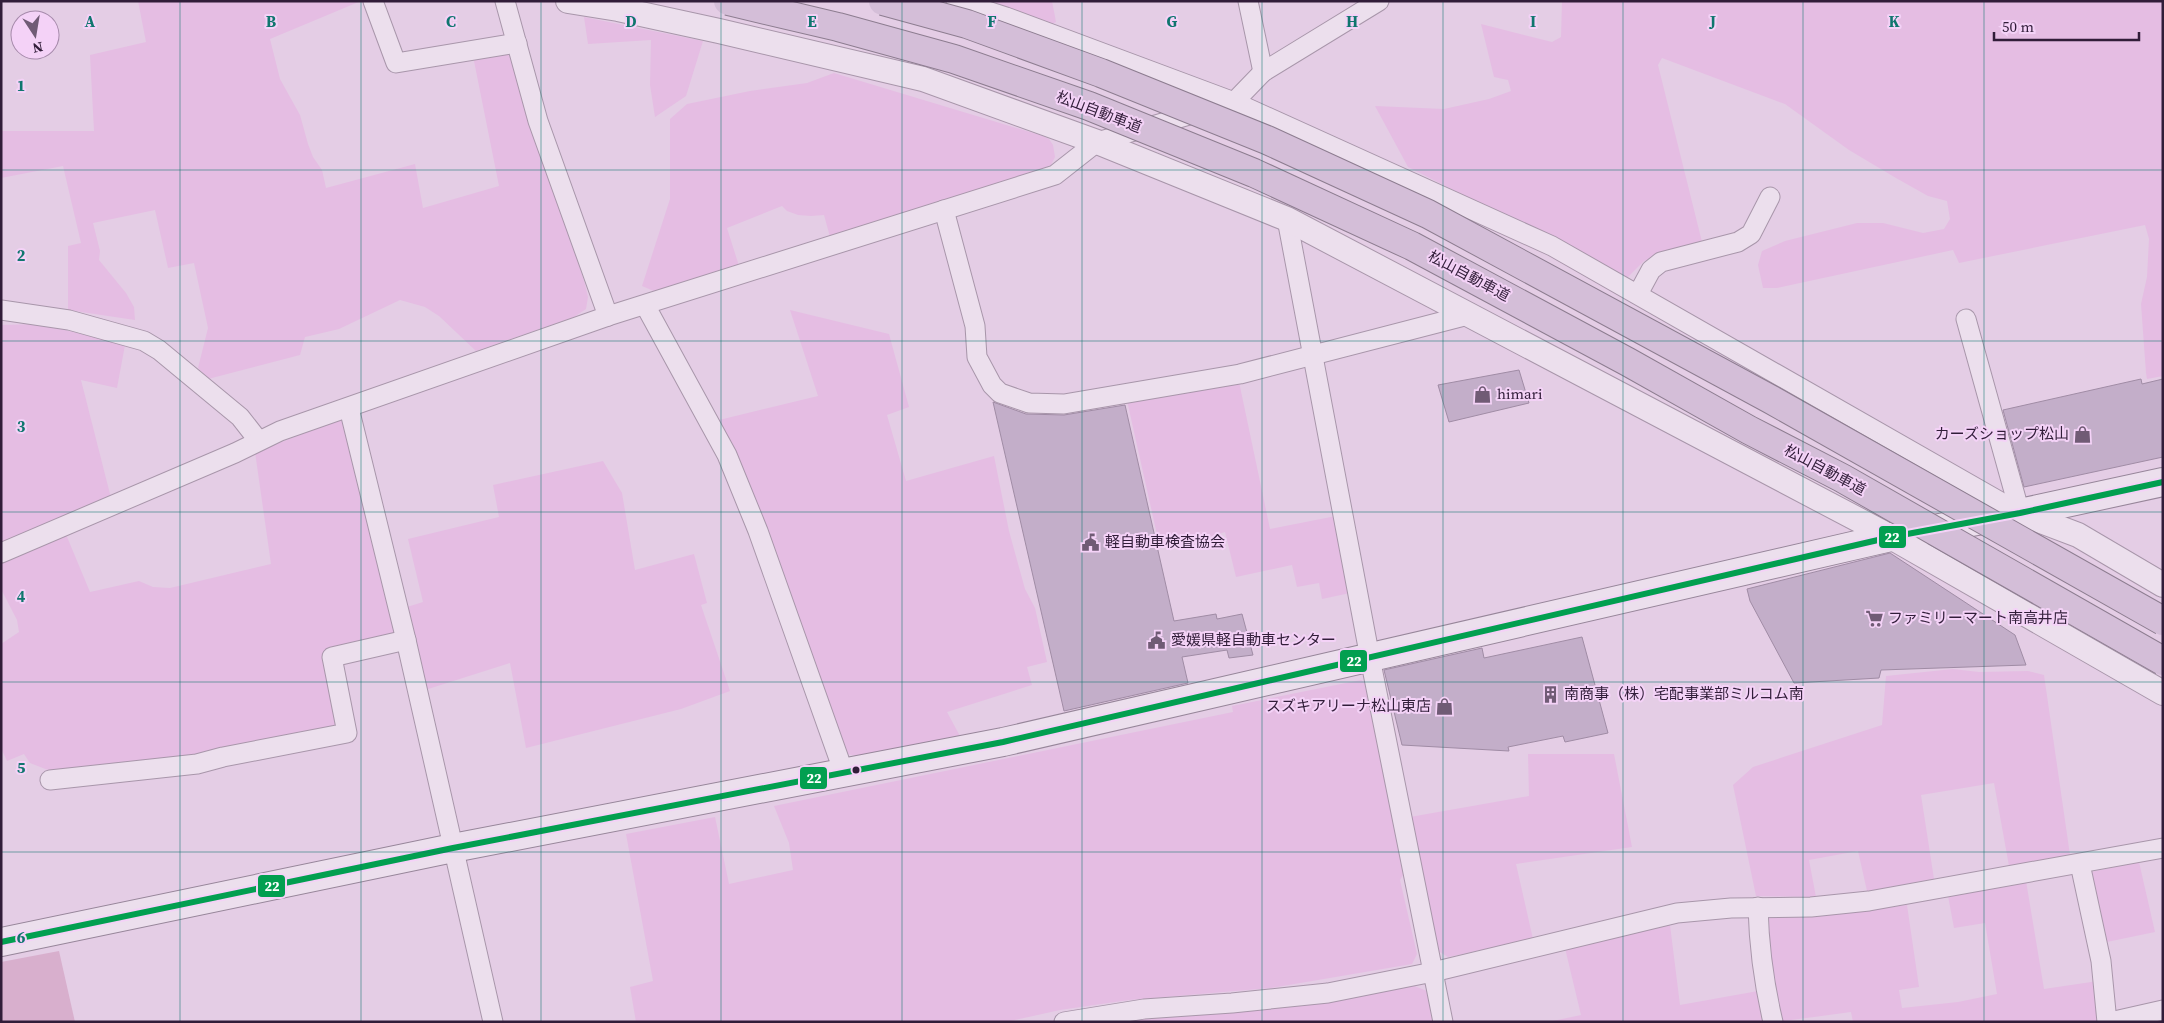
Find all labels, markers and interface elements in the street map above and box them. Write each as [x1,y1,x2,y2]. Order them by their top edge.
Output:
north arrow [10,10,60,60]
text: A [85,10,96,32]
text: B [266,10,277,32]
text: C [446,10,456,32]
text: D [625,10,637,32]
text: E [807,10,817,32]
text: F [987,10,997,32]
text: G [1167,10,1178,32]
text: H [1346,10,1358,32]
text: I [1530,10,1536,32]
text: J [1709,10,1716,32]
text: K [1888,10,1900,32]
scale bar [1994,10,2139,42]
text: 50 m [2002,16,2034,37]
text: N [31,37,45,59]
text: 1 [17,74,25,96]
street label: 松山自動車道 [1053,86,1145,137]
text: 2 [17,244,26,266]
street label: 松山自動車道 [1425,245,1514,306]
place label: himari [1497,383,1542,404]
shop icon: himari [1473,384,1493,404]
text: 3 [17,415,26,437]
place label: カーズショップ松山 [1935,423,2069,444]
shop icon: カーズショップ松山 [2073,424,2093,444]
street label: 松山自動車道 [1781,439,1870,500]
line badge: 22 [1878,525,1907,549]
text: 22 [1884,527,1900,547]
place label: 軽自動車検査協会 [1105,531,1225,552]
public building icon: 軽自動車検査協会 [1081,532,1101,552]
text: 4 [17,585,26,607]
place label: ファミリーマート南高井店 [1888,607,2068,628]
supermarket icon: ファミリーマート南高井店 [1864,608,1884,628]
place label: 愛媛県軽自動車センター [1171,629,1336,650]
public building icon: 愛媛県軽自動車センター [1147,630,1167,650]
line badge: 22 [1339,649,1368,673]
text: 22 [1346,651,1362,671]
place label: 南商事（株）宅配事業部ミルコム南 [1564,683,1804,704]
building icon: 南商事（株）宅配事業部ミルコム南 [1540,684,1560,704]
place label: スズキアリーナ松山東店 [1266,695,1431,716]
shop icon: スズキアリーナ松山東店 [1435,696,1455,716]
text: 5 [17,756,26,778]
unlabelled marker [851,765,861,775]
line badge: 22 [799,766,828,790]
text: 22 [806,768,822,788]
line badge: 22 [257,874,286,898]
text: 22 [264,876,280,896]
text: 6 [17,926,26,948]

